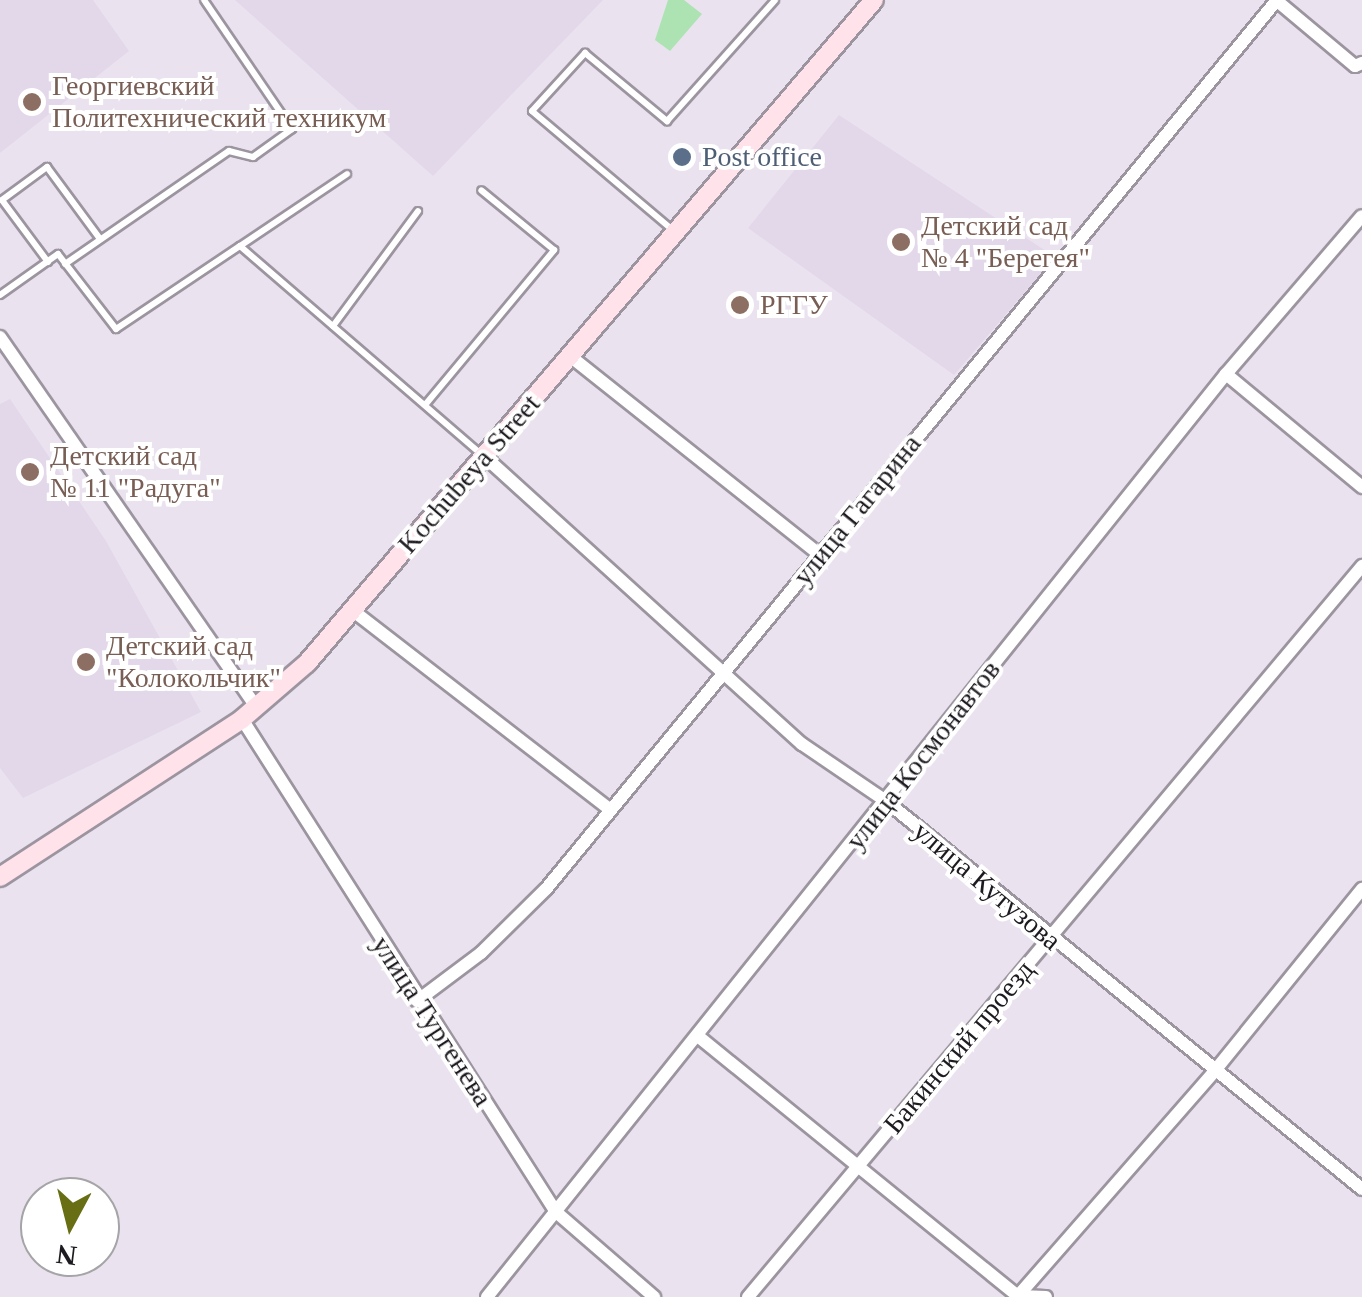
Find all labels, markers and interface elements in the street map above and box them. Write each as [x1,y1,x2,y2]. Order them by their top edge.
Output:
place label: Георгиевский Политехнический техникум [52,69,386,135]
marker: Георгиевский Политехнический техникум [21,91,43,113]
place label: Post office [702,140,822,174]
marker: Post office [671,146,693,168]
place label: Детский сад № 4 "Берегея" [921,209,1090,275]
marker: Детский сад № 4 "Берегея" [890,231,912,253]
place label: РГГУ [760,288,828,322]
marker: РГГУ [729,294,751,316]
street label: Kochubeya Street [391,388,547,560]
street label: улица Гагарина [786,428,928,592]
place label: Детский сад № 11 "Радуга" [50,439,221,505]
marker: Детский сад № 11 "Радуга" [19,461,41,483]
place label: Детский сад "Колокольчик" [106,629,281,695]
marker: Детский сад "Колокольчик" [75,651,97,673]
street label: улица Космонавтов [839,654,1007,856]
street label: улица Кутузова [906,814,1068,958]
street label: улица Тургенева [365,930,499,1112]
street label: Бакинский проезд [877,953,1041,1141]
north arrow [20,1177,120,1277]
text: N [55,1239,78,1272]

